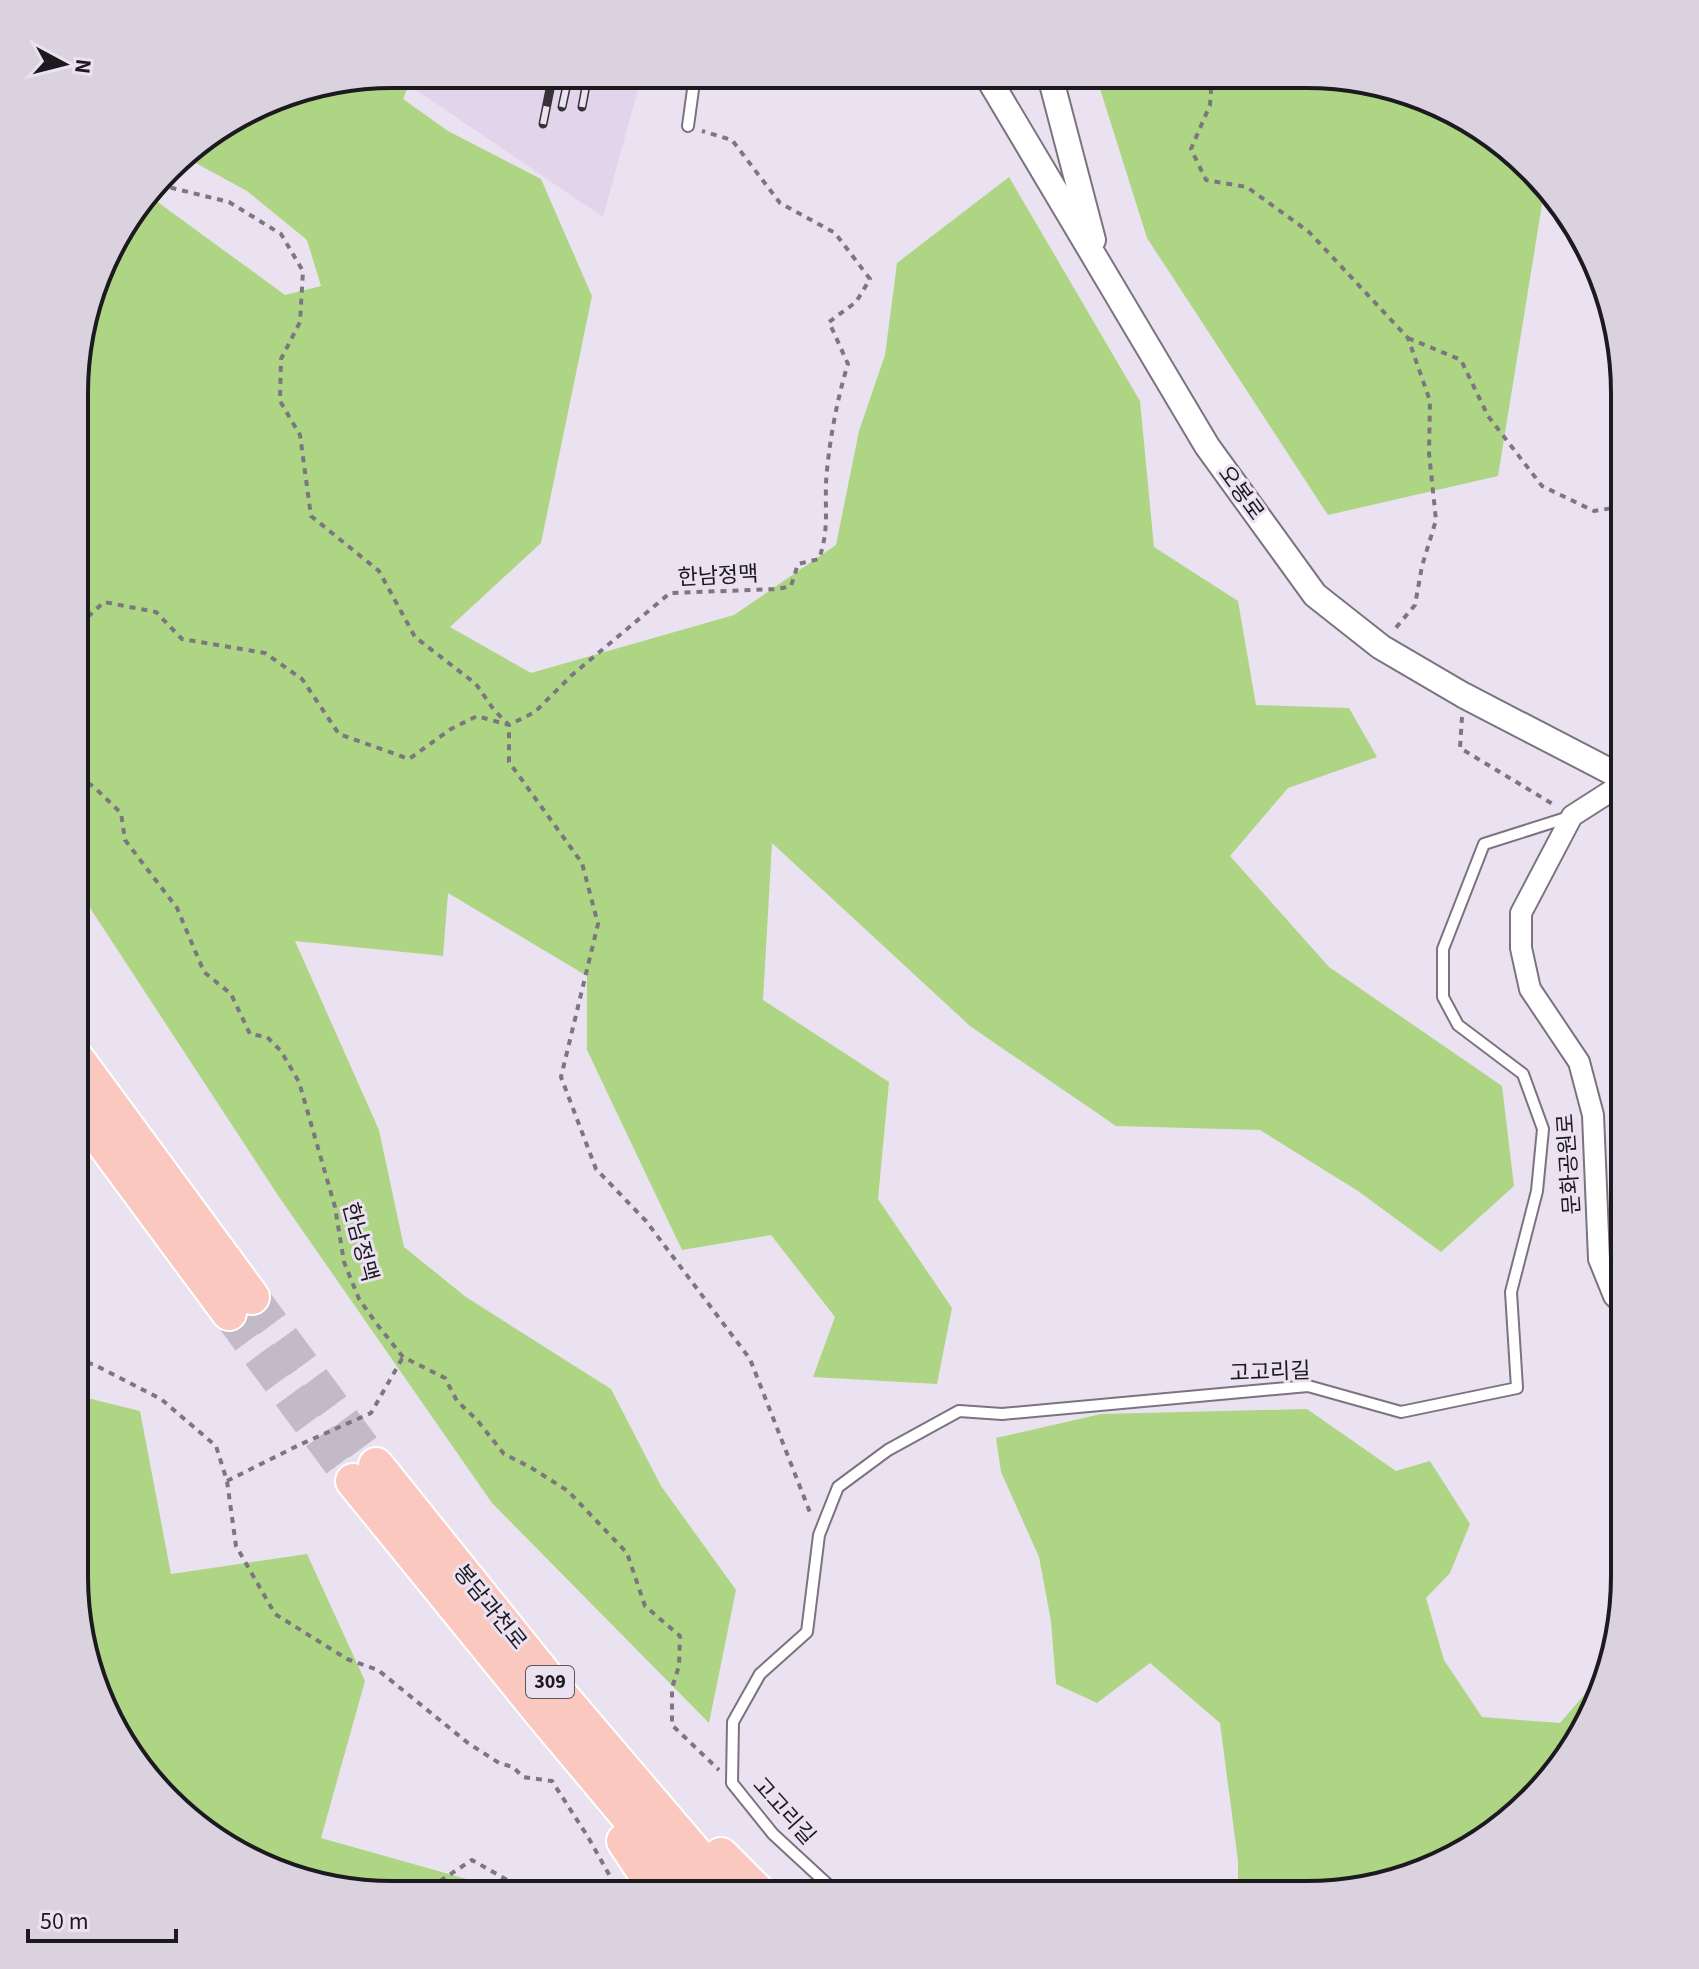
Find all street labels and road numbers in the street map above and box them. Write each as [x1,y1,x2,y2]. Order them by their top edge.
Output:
street label: 오봉로 [1210,459,1272,527]
street label: 한남정맥 [677,558,759,594]
street label: 문화공원로 [1550,1112,1588,1216]
street label: 한남정맥 [334,1199,386,1285]
street label: 고고리길 [1229,1355,1311,1389]
street label: 봉담과천로 [446,1558,534,1656]
road number: 309 [526,1666,574,1698]
street label: 고고리길 [745,1770,823,1852]

